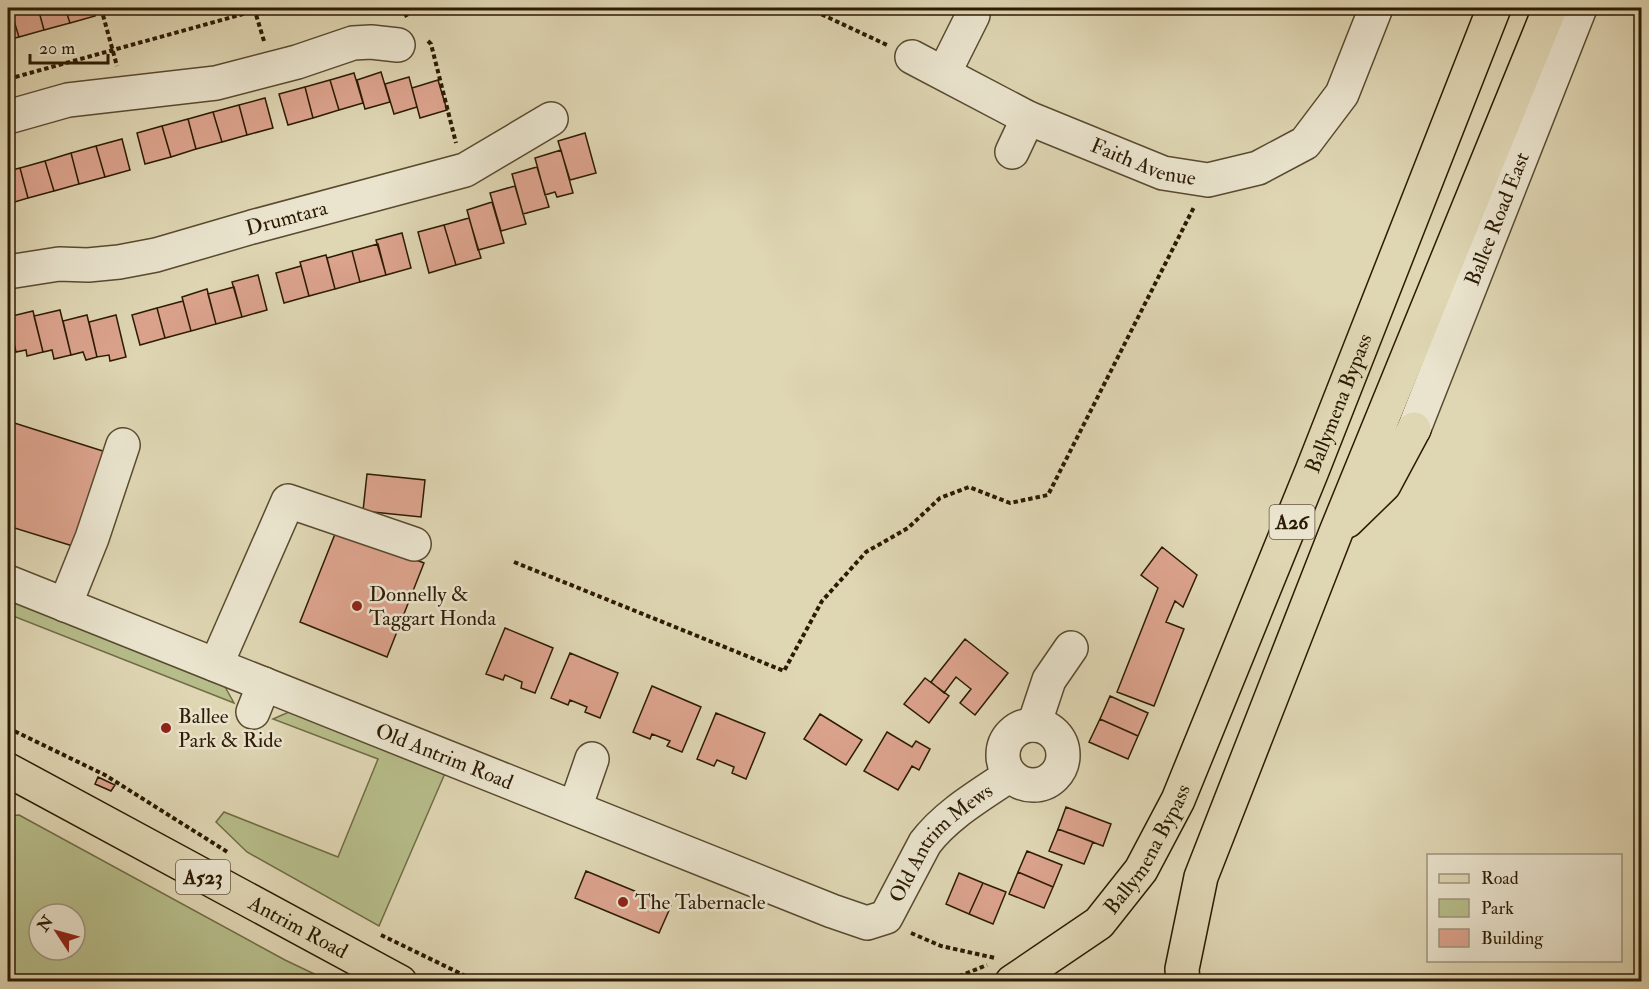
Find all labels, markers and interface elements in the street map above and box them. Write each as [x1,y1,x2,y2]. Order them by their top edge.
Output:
scale bar [30,27,108,65]
text: 20 m [39,37,75,60]
street label: Faith Avenue [1087,132,1198,192]
street label: Ballee Road East [1459,148,1536,290]
street label: Drumtara [242,194,331,242]
street label: Ballymena Bypass [1300,330,1379,477]
road number: A26 [1270,505,1314,539]
place label: Donnelly & Taggart Honda [369,581,496,632]
marker: Donnelly & Taggart Honda [350,599,364,613]
place label: Ballee Park & Ride [178,703,282,754]
street label: Old Antrim Road [372,717,518,797]
marker: Ballee Park & Ride [159,721,173,735]
street label: Old Antrim Mews [883,777,998,907]
street label: Ballymena Bypass [1098,780,1197,920]
legend [1427,854,1622,962]
road number: A523 [176,860,230,894]
text: Road [1481,867,1519,890]
street label: Antrim Road [243,889,353,966]
place label: The Tabernacle [635,889,766,916]
marker: The Tabernacle [616,895,630,909]
text: Park [1481,897,1514,920]
north arrow [27,902,87,962]
text: N [33,912,58,936]
text: Building [1481,927,1544,950]

